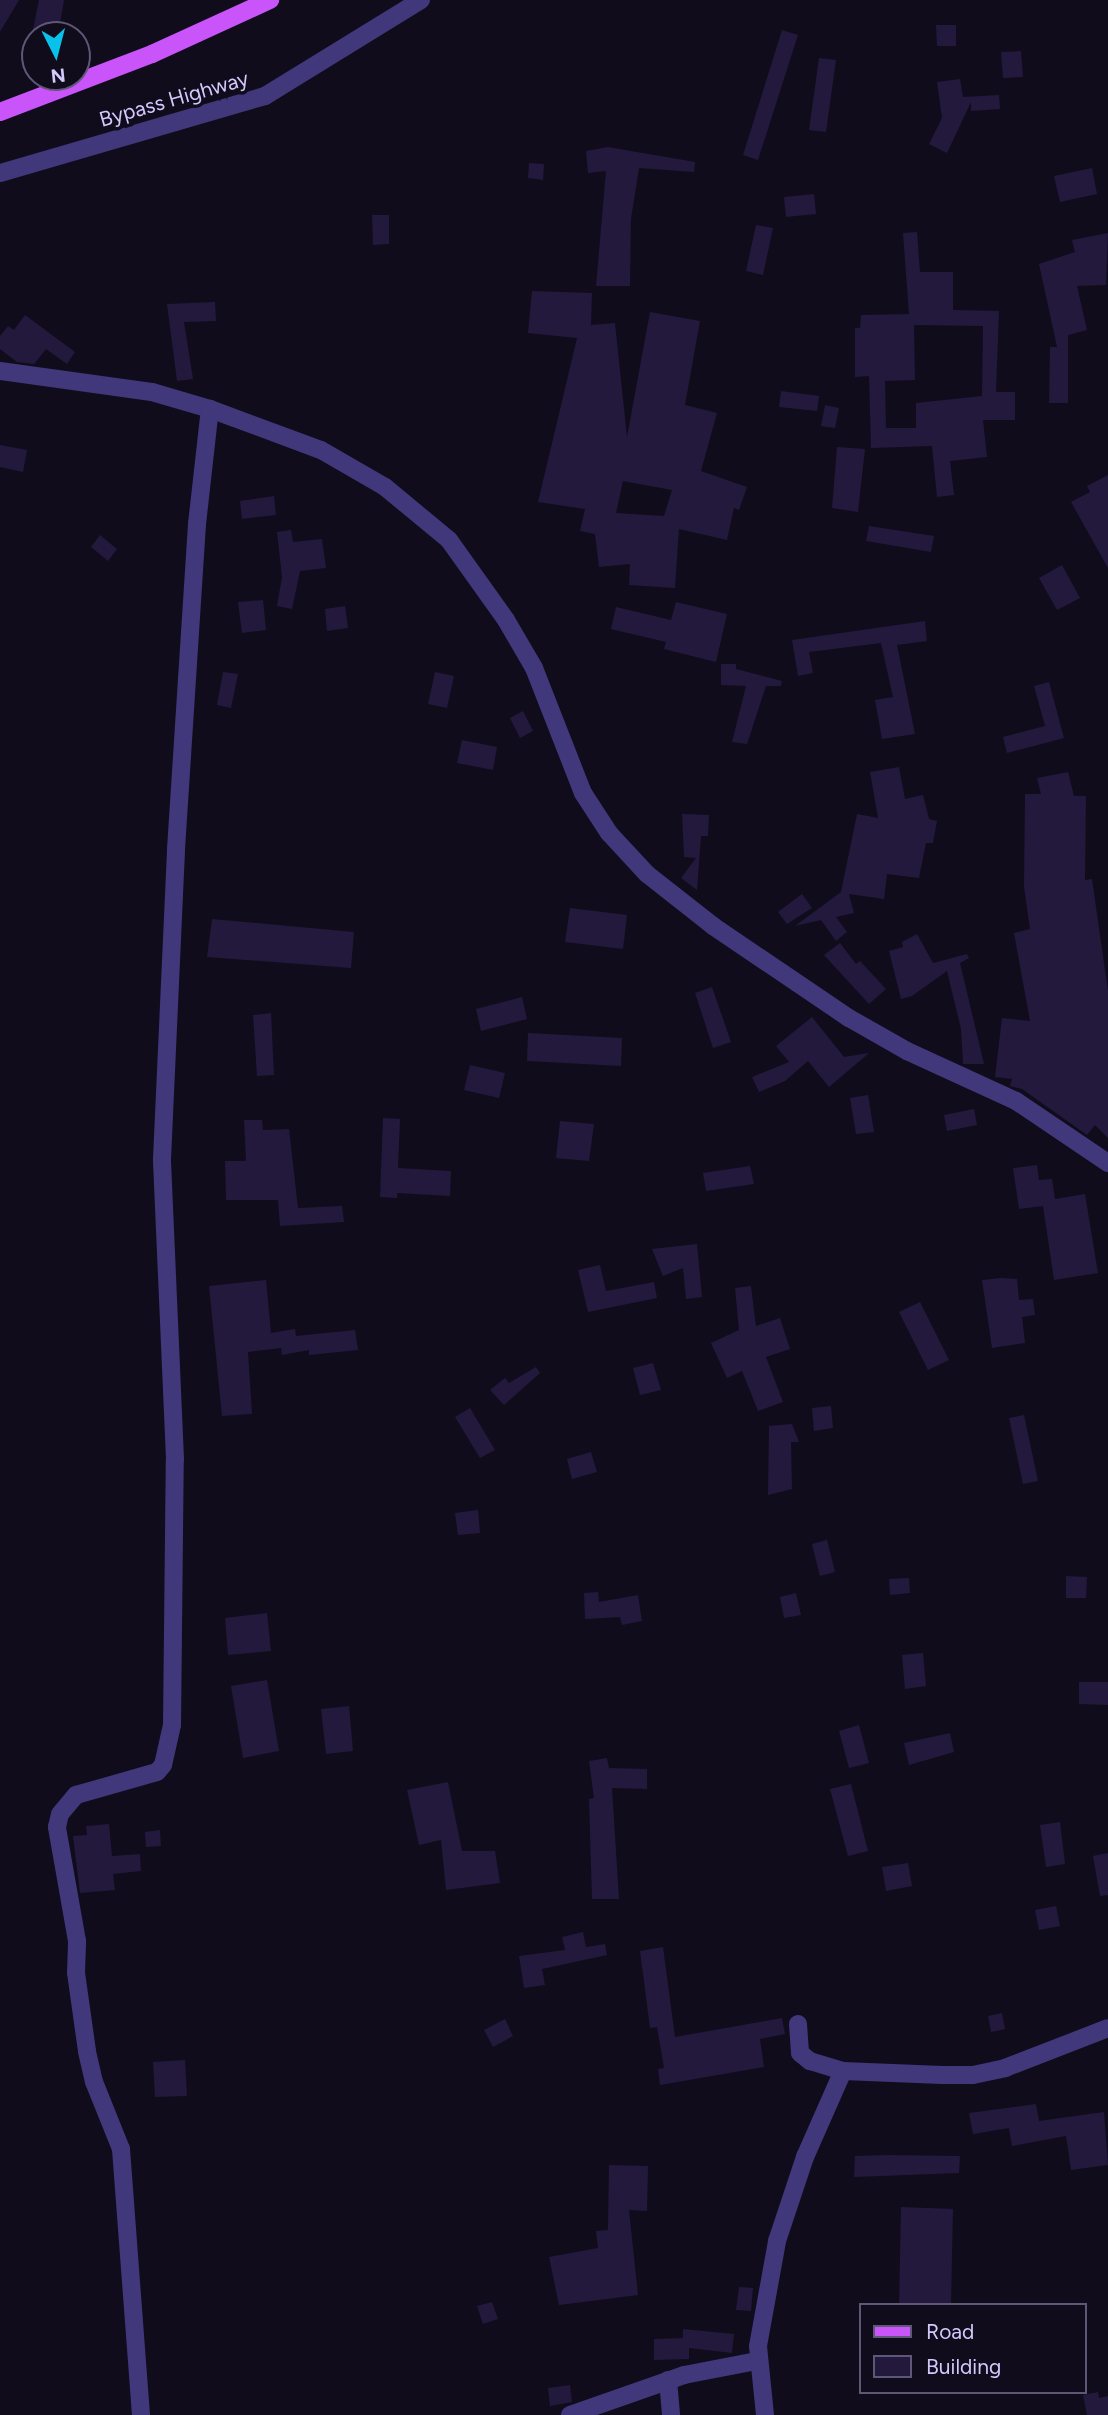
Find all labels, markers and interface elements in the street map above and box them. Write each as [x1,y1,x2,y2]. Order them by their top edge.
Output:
north arrow [21,21,91,91]
text: N [50,63,67,88]
street label: Bypass Highway [96,66,252,132]
legend [860,2303,1087,2394]
text: Road [926,2319,974,2344]
text: Building [926,2354,1001,2379]

